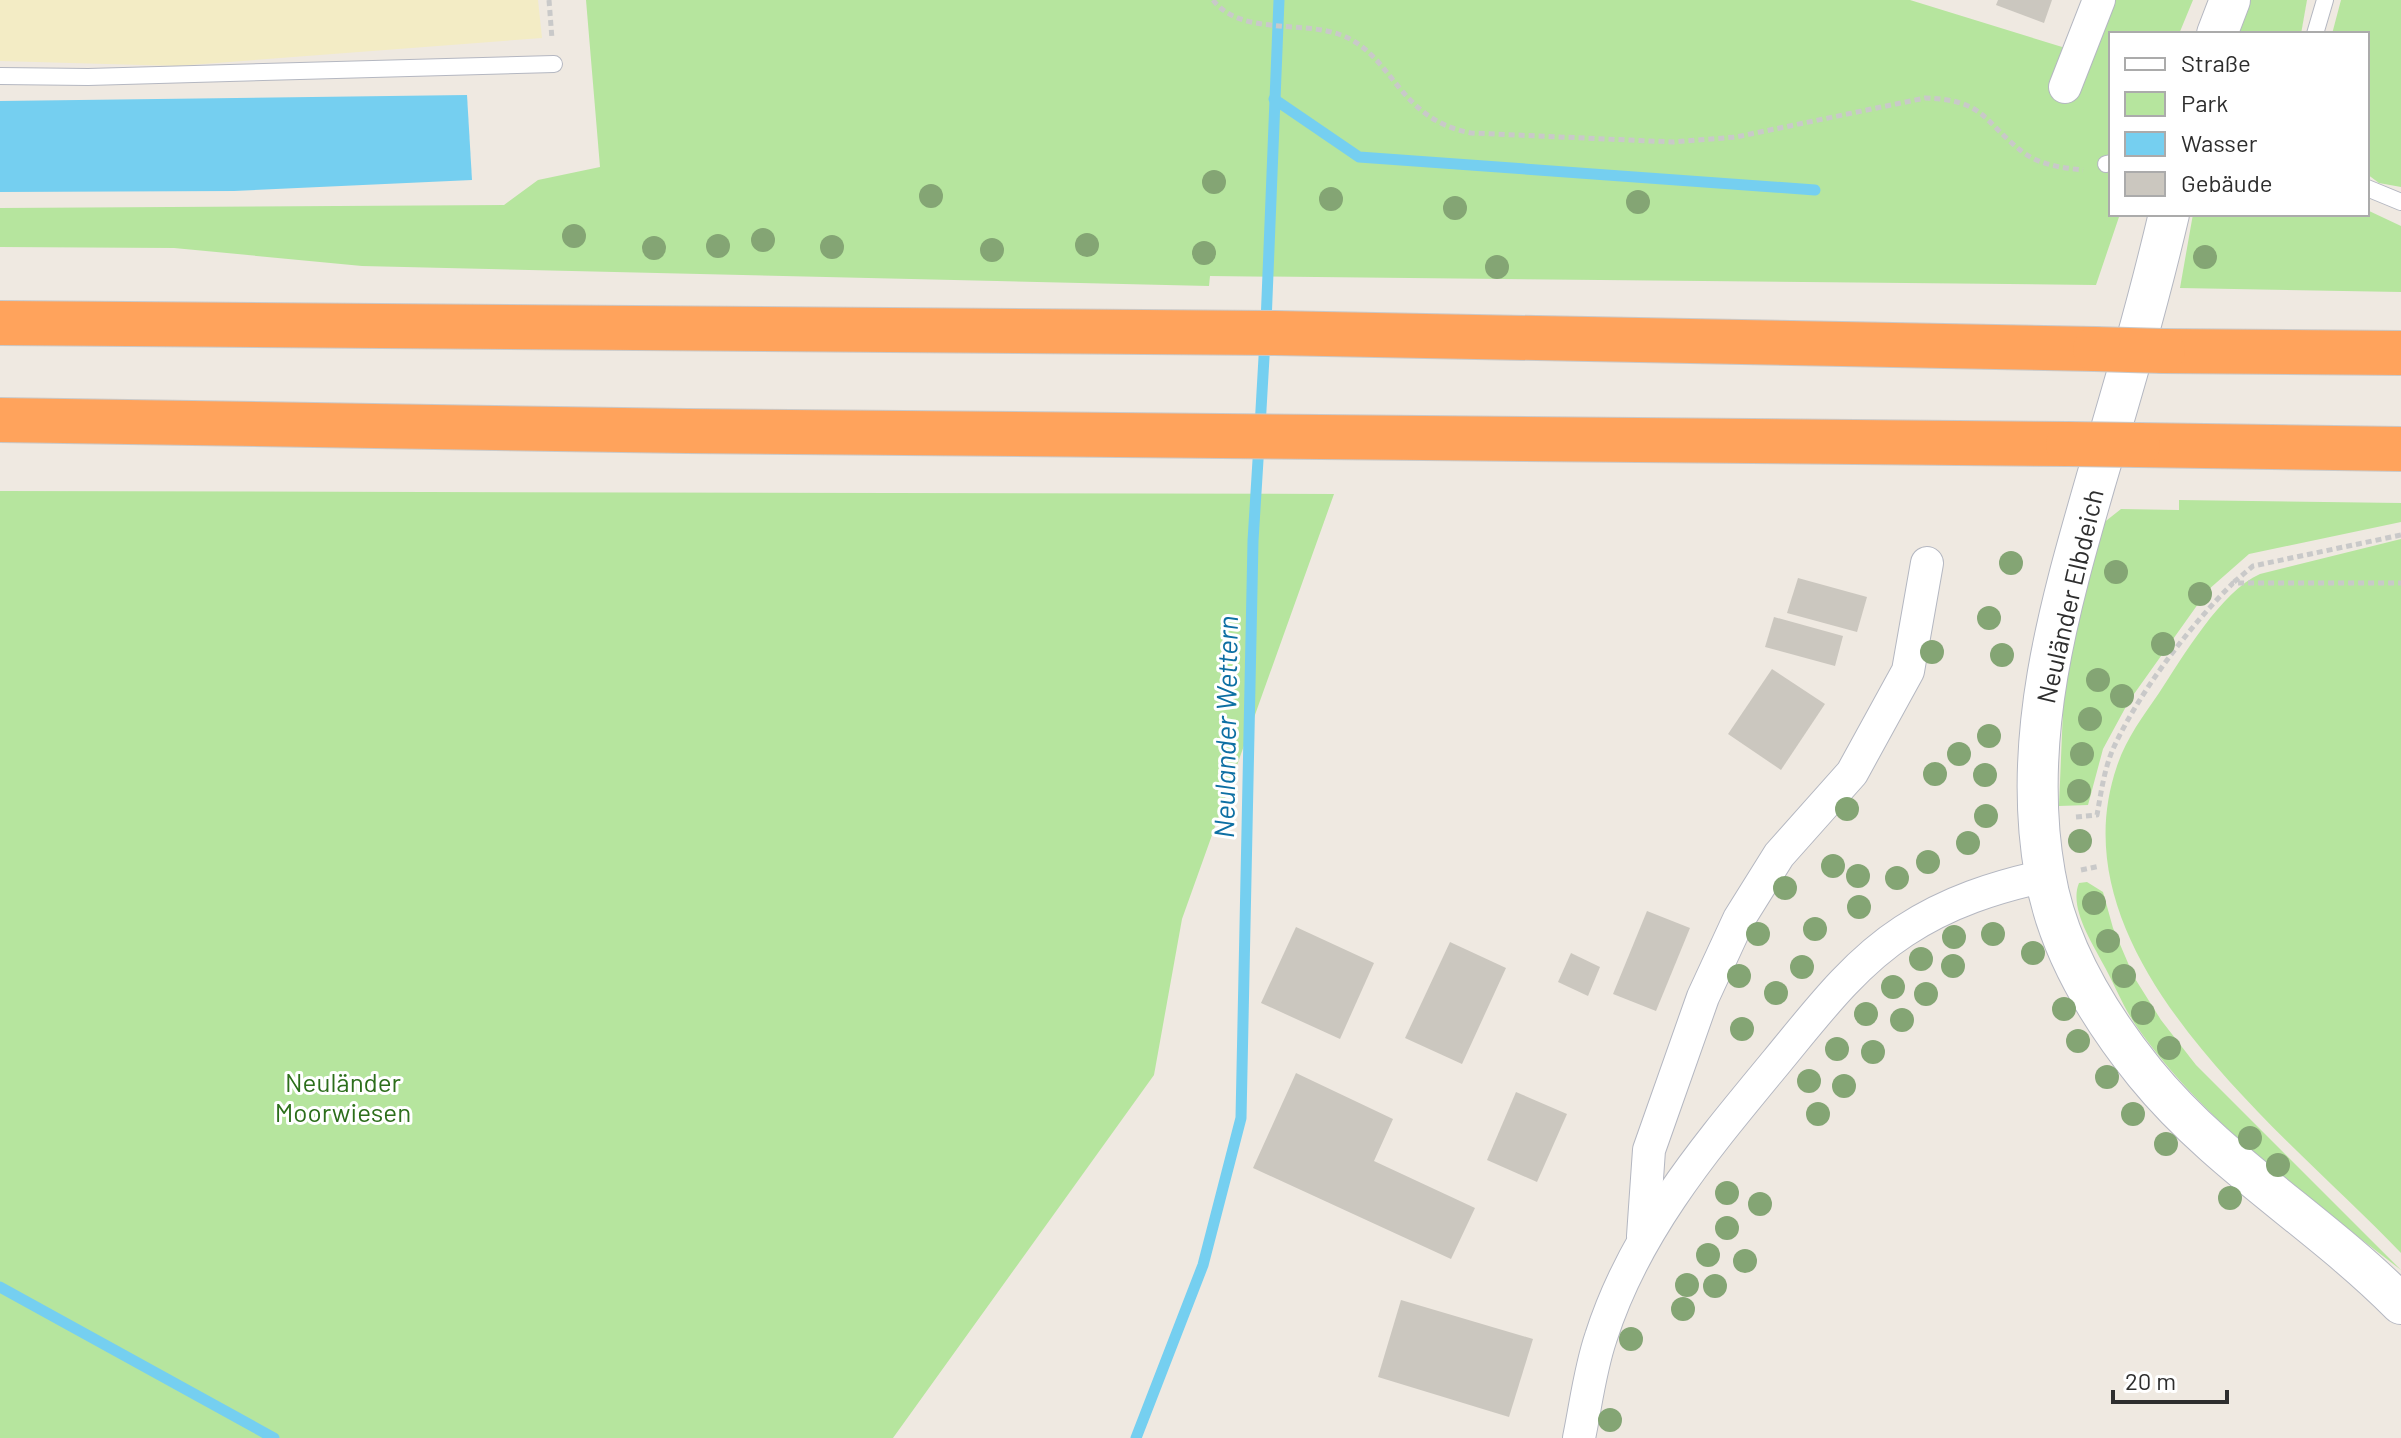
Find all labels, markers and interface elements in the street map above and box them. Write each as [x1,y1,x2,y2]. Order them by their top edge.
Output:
legend [2109,32,2369,216]
text: Straße [2181,48,2251,77]
text: Park [2181,88,2228,117]
text: Wasser [2181,128,2258,157]
text: Gebäude [2181,168,2273,197]
street label: Neuländer Elbdeich [2029,486,2109,706]
water label: Neulander Wettern [1206,615,1244,839]
park label: Neuländer Moorwiesen [275,1066,411,1127]
scale bar [2113,1354,2227,1404]
text: 20 m [2125,1366,2176,1395]

